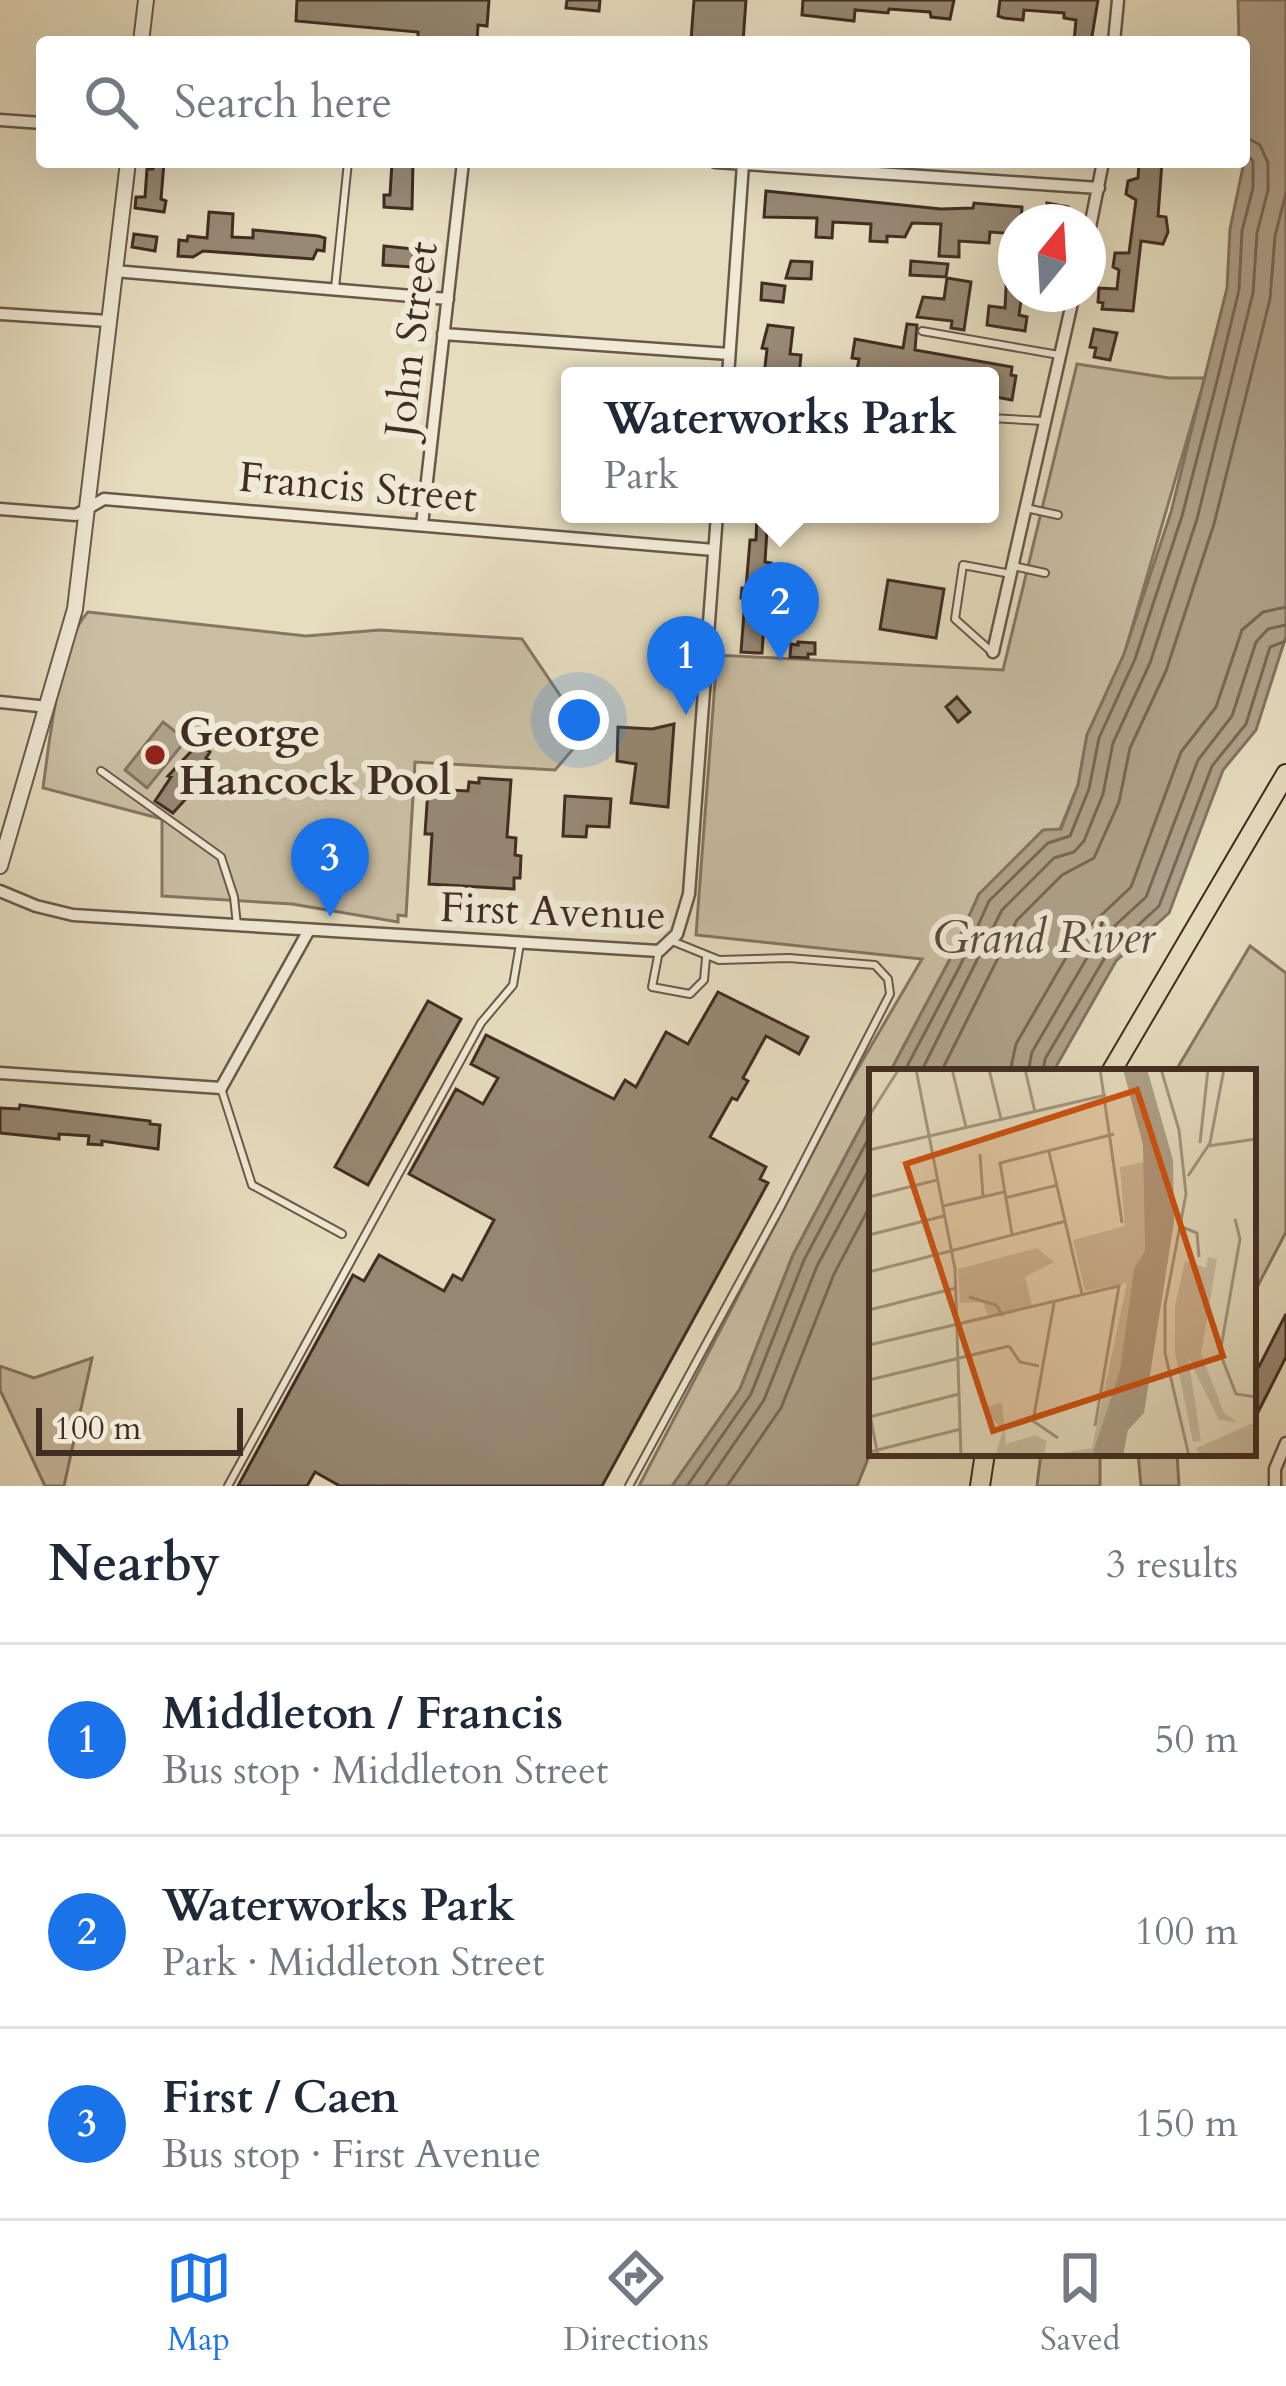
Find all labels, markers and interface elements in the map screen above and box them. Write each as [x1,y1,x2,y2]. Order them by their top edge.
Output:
search box [36,36,1250,168]
icon: search [78,69,144,135]
text: Search here [174,72,392,133]
north arrow [998,204,1106,312]
street label: John Street [371,238,452,446]
popup [561,367,999,523]
text: Waterworks Park [604,388,956,449]
street label: Francis Street [237,449,479,526]
text: Park [604,449,679,502]
pin: 2 [741,562,819,661]
pin: 1 [647,616,725,715]
your location [549,690,609,750]
place label: George Hancock Pool [179,704,451,809]
marker: George Hancock Pool [142,742,168,768]
pin: 3 [291,818,369,917]
street label: First Avenue [439,879,667,944]
water label: Grand River [933,907,1156,968]
inset map [869,1069,1256,1456]
scale bar [36,1402,243,1455]
text: 100 m [54,1406,141,1451]
text: Nearby [48,1529,220,1599]
text: 3 results [1106,1538,1238,1591]
text: Middleton / Francis [162,1683,563,1744]
text: 1 [77,1713,97,1766]
text: 50 m [1155,1713,1238,1766]
text: Bus stop · Middleton Street [162,1744,608,1797]
text: Waterworks Park [162,1875,515,1936]
text: 2 [77,1905,97,1958]
text: 100 m [1135,1905,1238,1958]
text: Park · Middleton Street [162,1936,545,1989]
text: First / Caen [162,2067,399,2128]
text: 3 [77,2097,97,2150]
text: 150 m [1135,2097,1238,2150]
text: Bus stop · First Avenue [162,2128,541,2181]
tab: Map [166,2245,232,2362]
tab: Directions [563,2245,709,2362]
tab: Saved [1040,2245,1120,2362]

